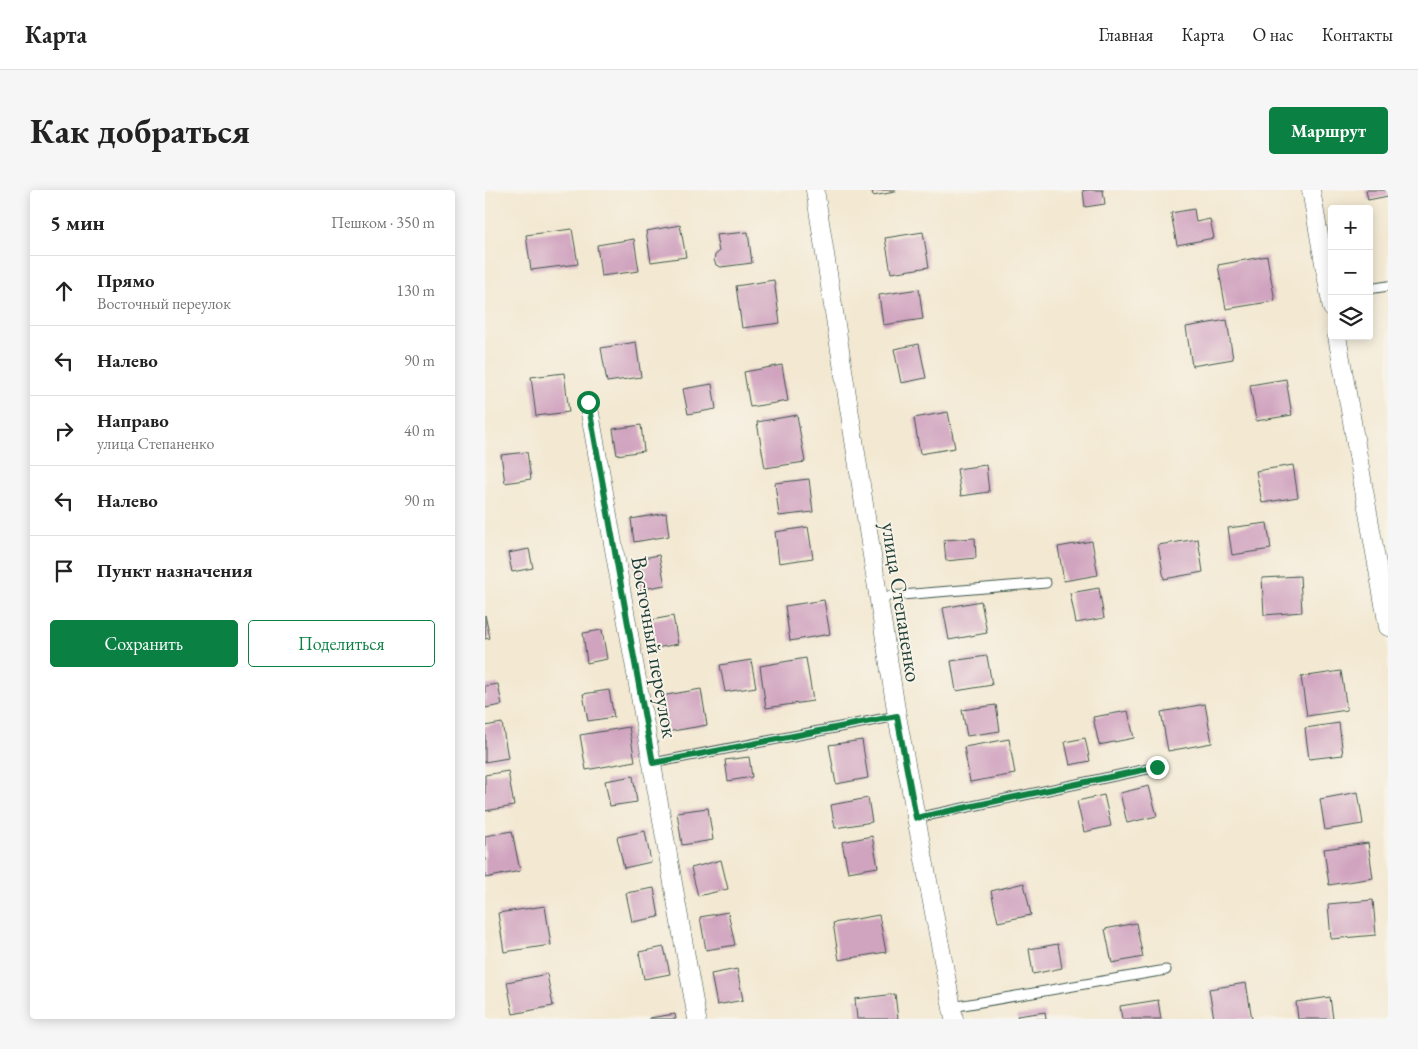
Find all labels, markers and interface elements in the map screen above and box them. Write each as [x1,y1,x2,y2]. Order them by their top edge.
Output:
text: Карта [25,19,87,50]
text: Главная [1099,23,1153,46]
text: Карта [1181,23,1224,46]
text: О нас [1252,23,1294,46]
text: Контакты [1322,23,1393,46]
button: Маршрут [1269,107,1388,154]
text: Как добраться [30,108,250,153]
map controls [1328,205,1373,340]
button: + [1328,205,1373,250]
text: 5 мин [50,209,105,236]
text: Пешком · 350 m [331,212,435,233]
button: − [1328,250,1373,295]
text: Прямо [97,268,155,293]
icon: ahead [50,277,78,305]
text: 130 m [396,280,435,301]
text: Восточный переулок [97,293,231,314]
button: layers [1328,295,1373,340]
icon: left [50,347,78,375]
text: Налево [97,348,158,373]
text: 90 m [404,350,435,371]
route start [577,391,600,414]
text: Направо [97,408,169,433]
icon: right [50,417,78,445]
text: 40 m [404,420,435,441]
text: улица Степаненко [97,433,214,454]
icon: left [50,487,78,515]
text: Налево [97,488,158,513]
text: 90 m [404,490,435,511]
street label: улица Степаненко [875,520,928,684]
street label: Восточный переулок [624,554,685,741]
icon: arrive [50,557,78,585]
text: Пункт назначения [97,558,253,583]
button: Сохранить [50,620,238,667]
button: Поделиться [248,620,435,667]
route end [1146,756,1169,779]

